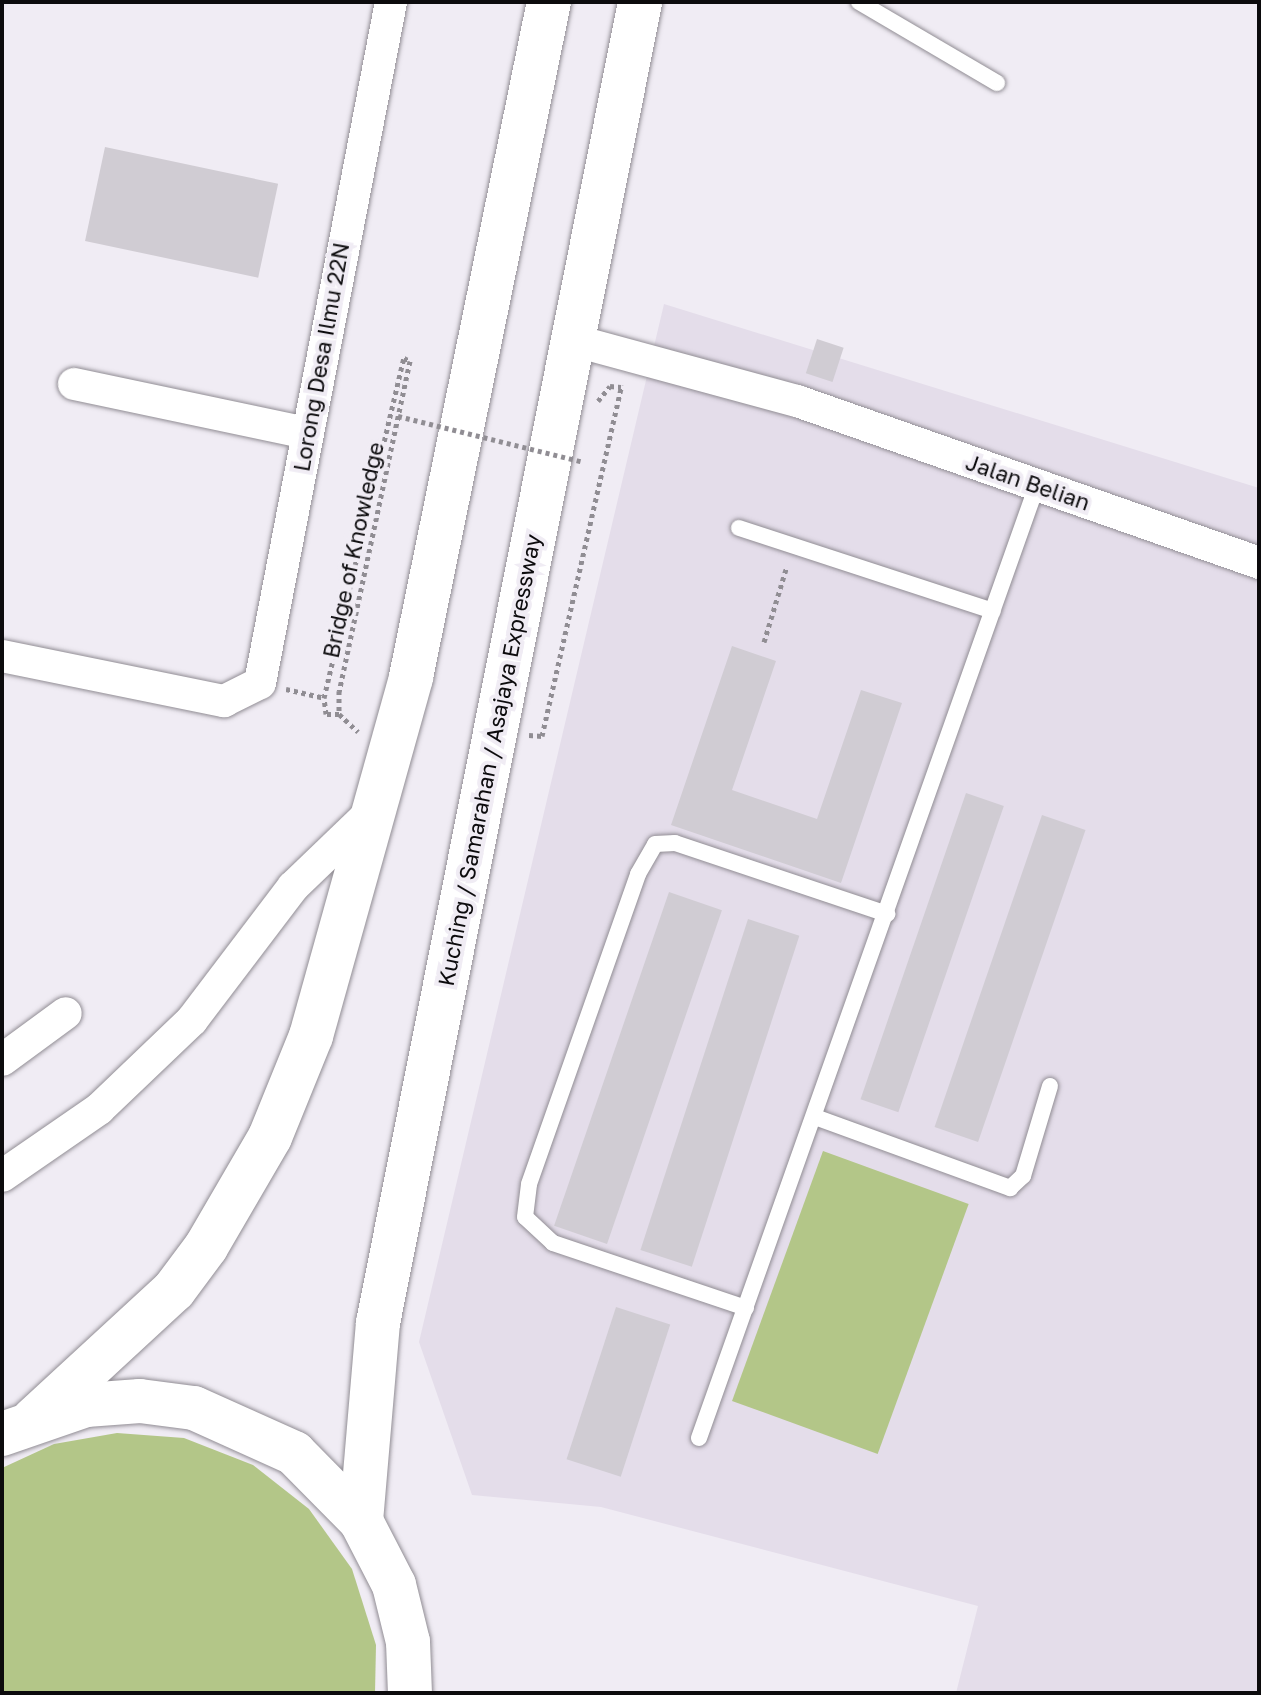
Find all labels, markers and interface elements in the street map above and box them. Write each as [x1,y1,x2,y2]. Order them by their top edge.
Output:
street label: Lorong Desa Ilmu 22N [288,241,354,473]
street label: Bridge of Knowledge [317,440,389,660]
street label: Jalan Belian [962,448,1094,516]
street label: Kuching / Samarahan / Asajaya Expressway [432,532,546,988]

